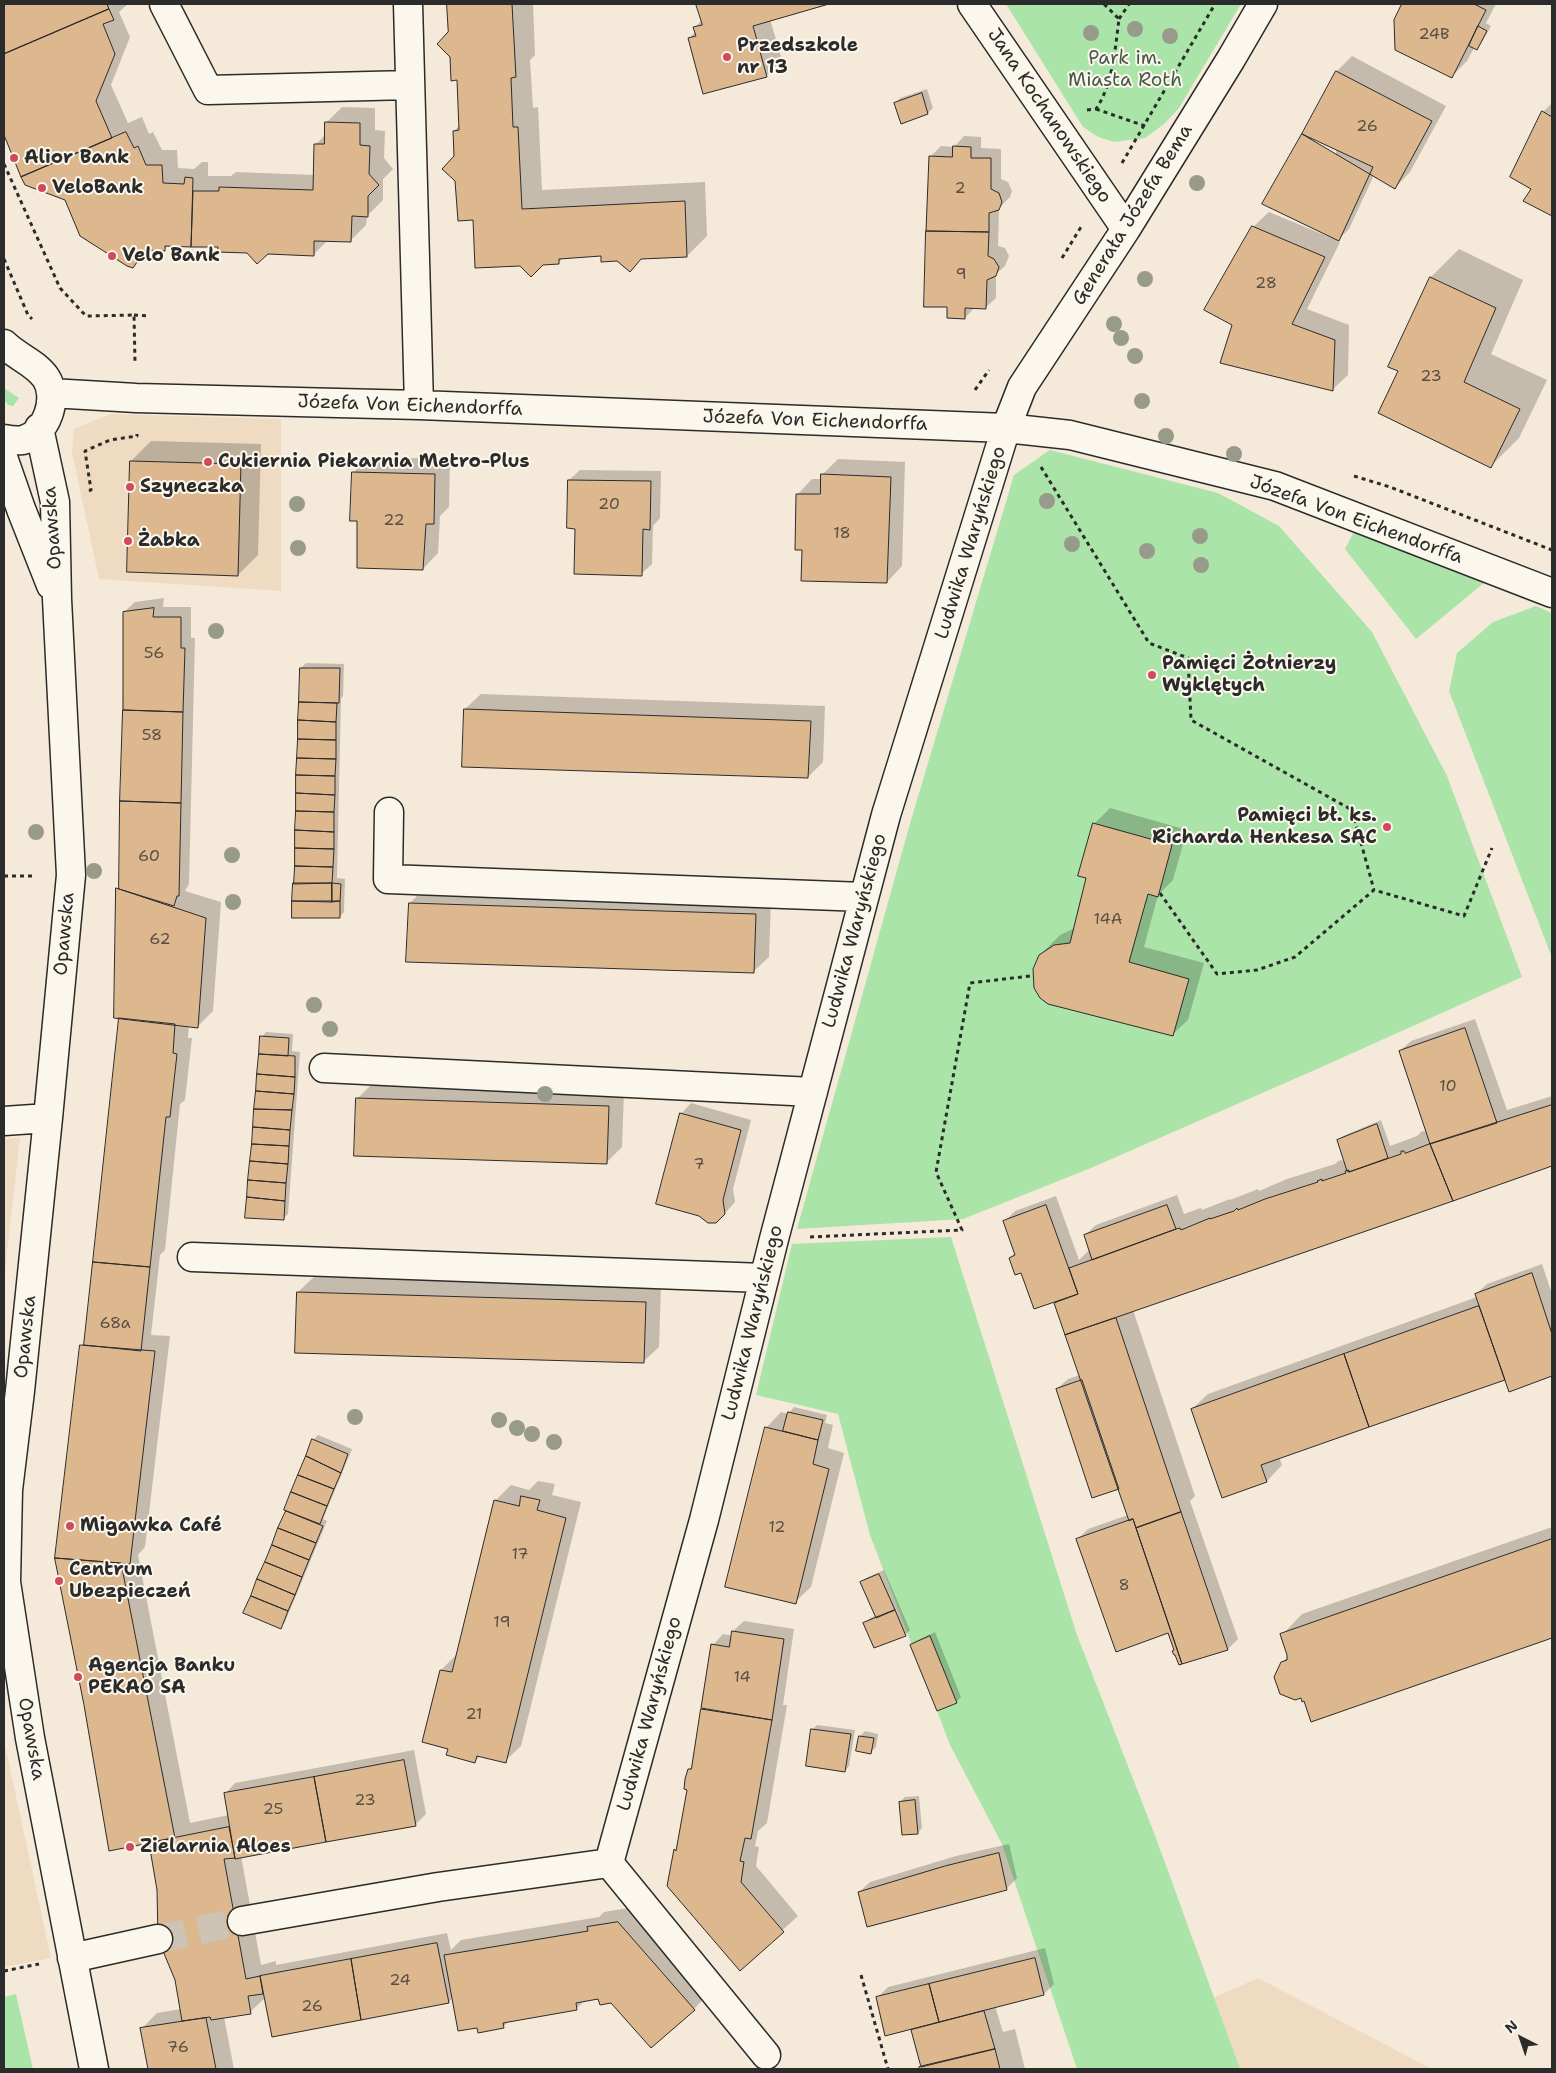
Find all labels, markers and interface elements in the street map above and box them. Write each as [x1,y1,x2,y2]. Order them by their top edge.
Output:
street label: Jana Kochanowskiego [982,24,1116,208]
house number: 24B [1419,25,1449,45]
place label: Przedszkole nr 13 [737,35,858,79]
park label: Park im. Miasta Roth [1068,48,1182,92]
marker: Przedszkole nr 13 [721,51,733,63]
house number: 26 [1356,117,1378,137]
street label: Generała Józefa Bema [1068,120,1198,310]
place label: Alior Bank [24,147,129,169]
marker: Alior Bank [8,152,20,164]
place label: VeloBank [52,177,144,199]
house number: 2 [954,179,966,199]
marker: VeloBank [36,182,48,194]
place label: Velo Bank [122,245,220,267]
marker: Velo Bank [106,250,118,262]
house number: 9 [955,265,967,285]
house number: 28 [1255,274,1277,294]
house number: 23 [1420,367,1442,387]
street label: Józefa Von Eichendorffa [297,391,523,421]
street label: Józefa Von Eichendorffa [702,406,928,436]
street label: Ludwika Waryńskiego [931,444,1011,642]
place label: Cukiernia Piekarnia Metro-Plus [218,451,529,473]
marker: Cukiernia Piekarnia Metro-Plus [202,456,214,468]
street label: Józefa Von Eichendorffa [1246,471,1466,569]
place label: Szyneczka [140,476,244,498]
marker: Szyneczka [124,481,136,493]
street label: Opawska [39,486,67,570]
house number: 20 [598,495,620,515]
house number: 22 [383,511,405,531]
house number: 18 [833,524,851,544]
place label: Żabka [138,530,200,552]
marker: Żabka [122,535,134,547]
house number: 56 [144,644,164,664]
place label: Pamięci Żołnierzy Wyklętych [1162,653,1336,697]
marker: Pamięci Żołnierzy Wyklętych [1146,669,1158,681]
house number: 58 [142,726,162,746]
place label: Pamięci bł. ks. Richarda Henkesa SAC [1152,805,1377,849]
marker: Pamięci bł. ks. Richarda Henkesa SAC [1381,821,1393,833]
street label: Ludwika Waryńskiego [818,831,892,1031]
house number: 60 [138,847,160,867]
street label: Opawska [50,892,80,976]
house number: 14A [1094,910,1122,930]
house number: 62 [149,930,171,950]
house number: 10 [1439,1077,1457,1097]
house number: 7 [693,1155,705,1175]
street label: Ludwika Waryńskiego [718,1223,788,1423]
street label: Opawska [10,1294,42,1380]
house number: 68a [99,1314,131,1334]
place label: Migawka Café [80,1515,222,1537]
house number: 12 [768,1518,786,1538]
marker: Migawka Café [64,1520,76,1532]
house number: 17 [511,1545,529,1565]
place label: Centrum Ubezpieczeń [69,1559,191,1603]
marker: Centrum Ubezpieczeń [53,1575,65,1587]
house number: 8 [1118,1576,1130,1596]
house number: 19 [493,1613,511,1633]
street label: Ludwika Waryńskiego [613,1614,687,1814]
place label: Agencja Banku PEKAO SA [88,1655,235,1699]
house number: 14 [733,1668,751,1688]
marker: Agencja Banku PEKAO SA [72,1671,84,1683]
street label: Opawska [13,1696,49,1782]
house number: 21 [465,1705,483,1725]
house number: 23 [354,1791,376,1811]
house number: 25 [263,1800,283,1820]
place label: Zielarnia Aloes [140,1836,291,1858]
marker: Zielarnia Aloes [124,1841,136,1853]
house number: 24 [389,1971,411,1991]
house number: 26 [301,1997,323,2017]
north arrow [1496,2013,1546,2063]
text: N [1501,2016,1521,2037]
house number: 76 [167,2038,189,2058]

